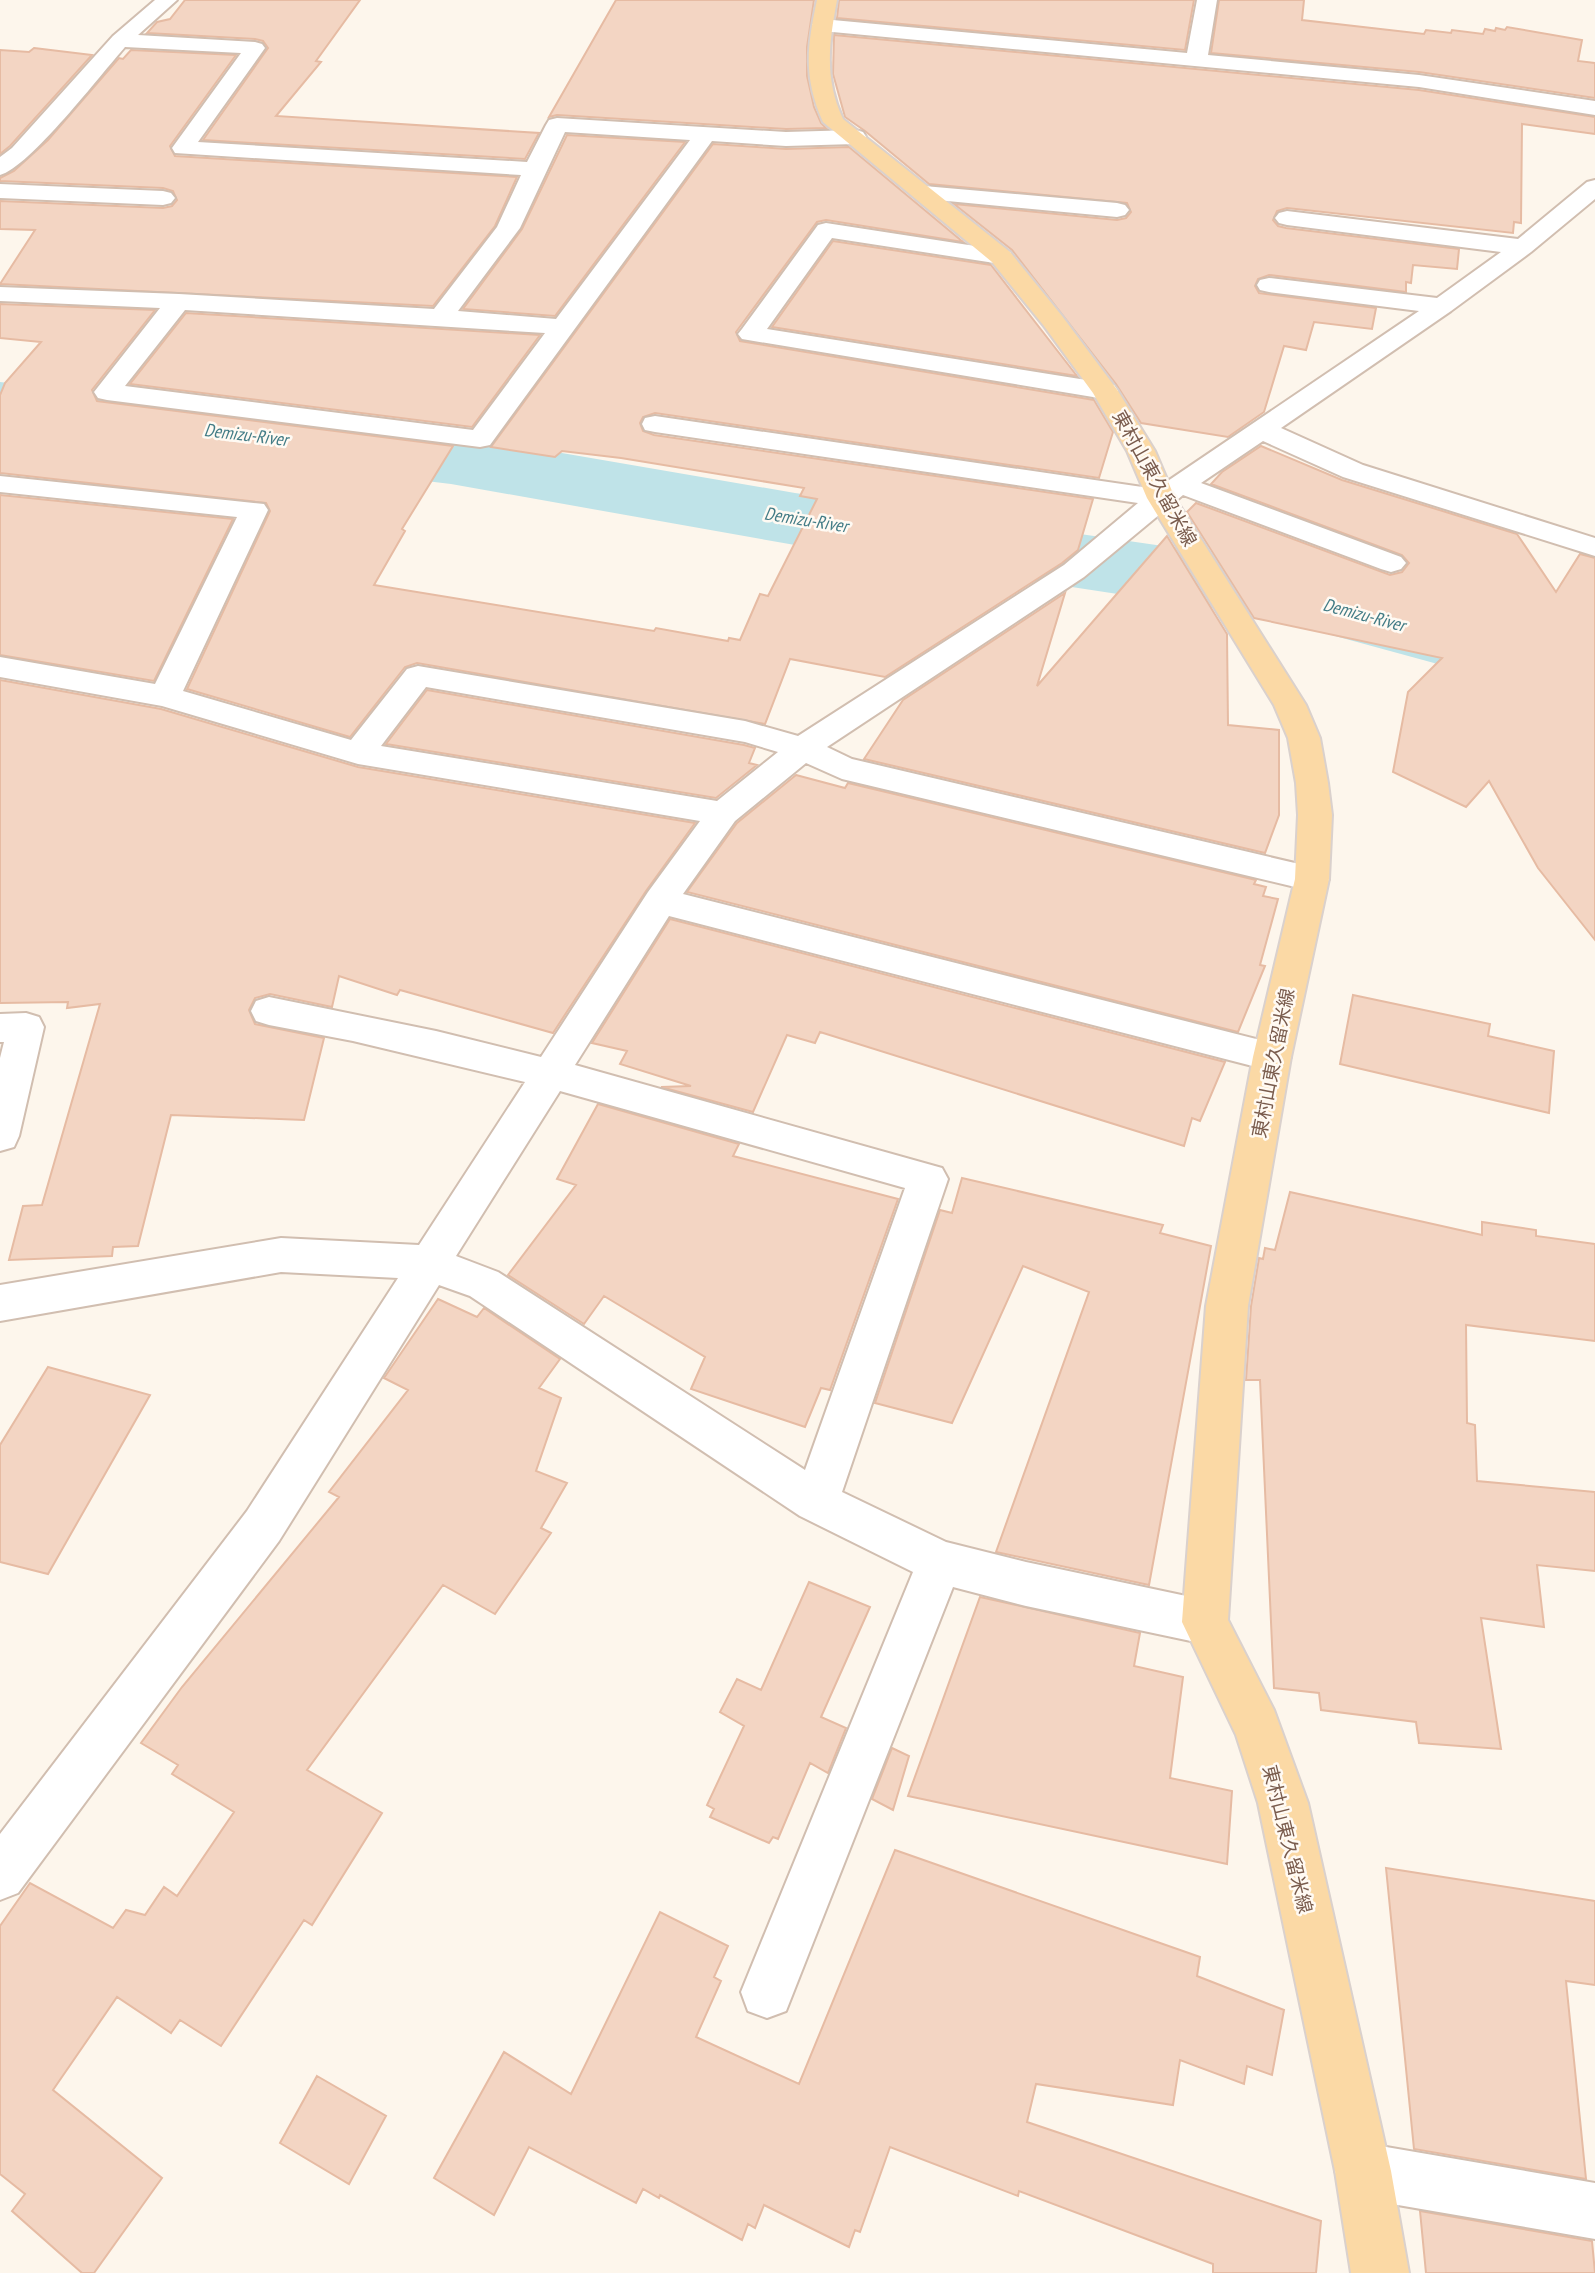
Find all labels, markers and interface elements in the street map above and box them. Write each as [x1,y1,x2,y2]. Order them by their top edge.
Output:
street label: 東村山東久留米線 [1108,406,1202,550]
water label: Demizu-River [203,418,292,451]
water label: Demizu-River [763,502,852,538]
water label: Demizu-River [1321,593,1411,637]
street label: 東村山東久留米線 [1247,986,1299,1140]
street label: 東村山東久留米線 [1258,1762,1318,1916]

